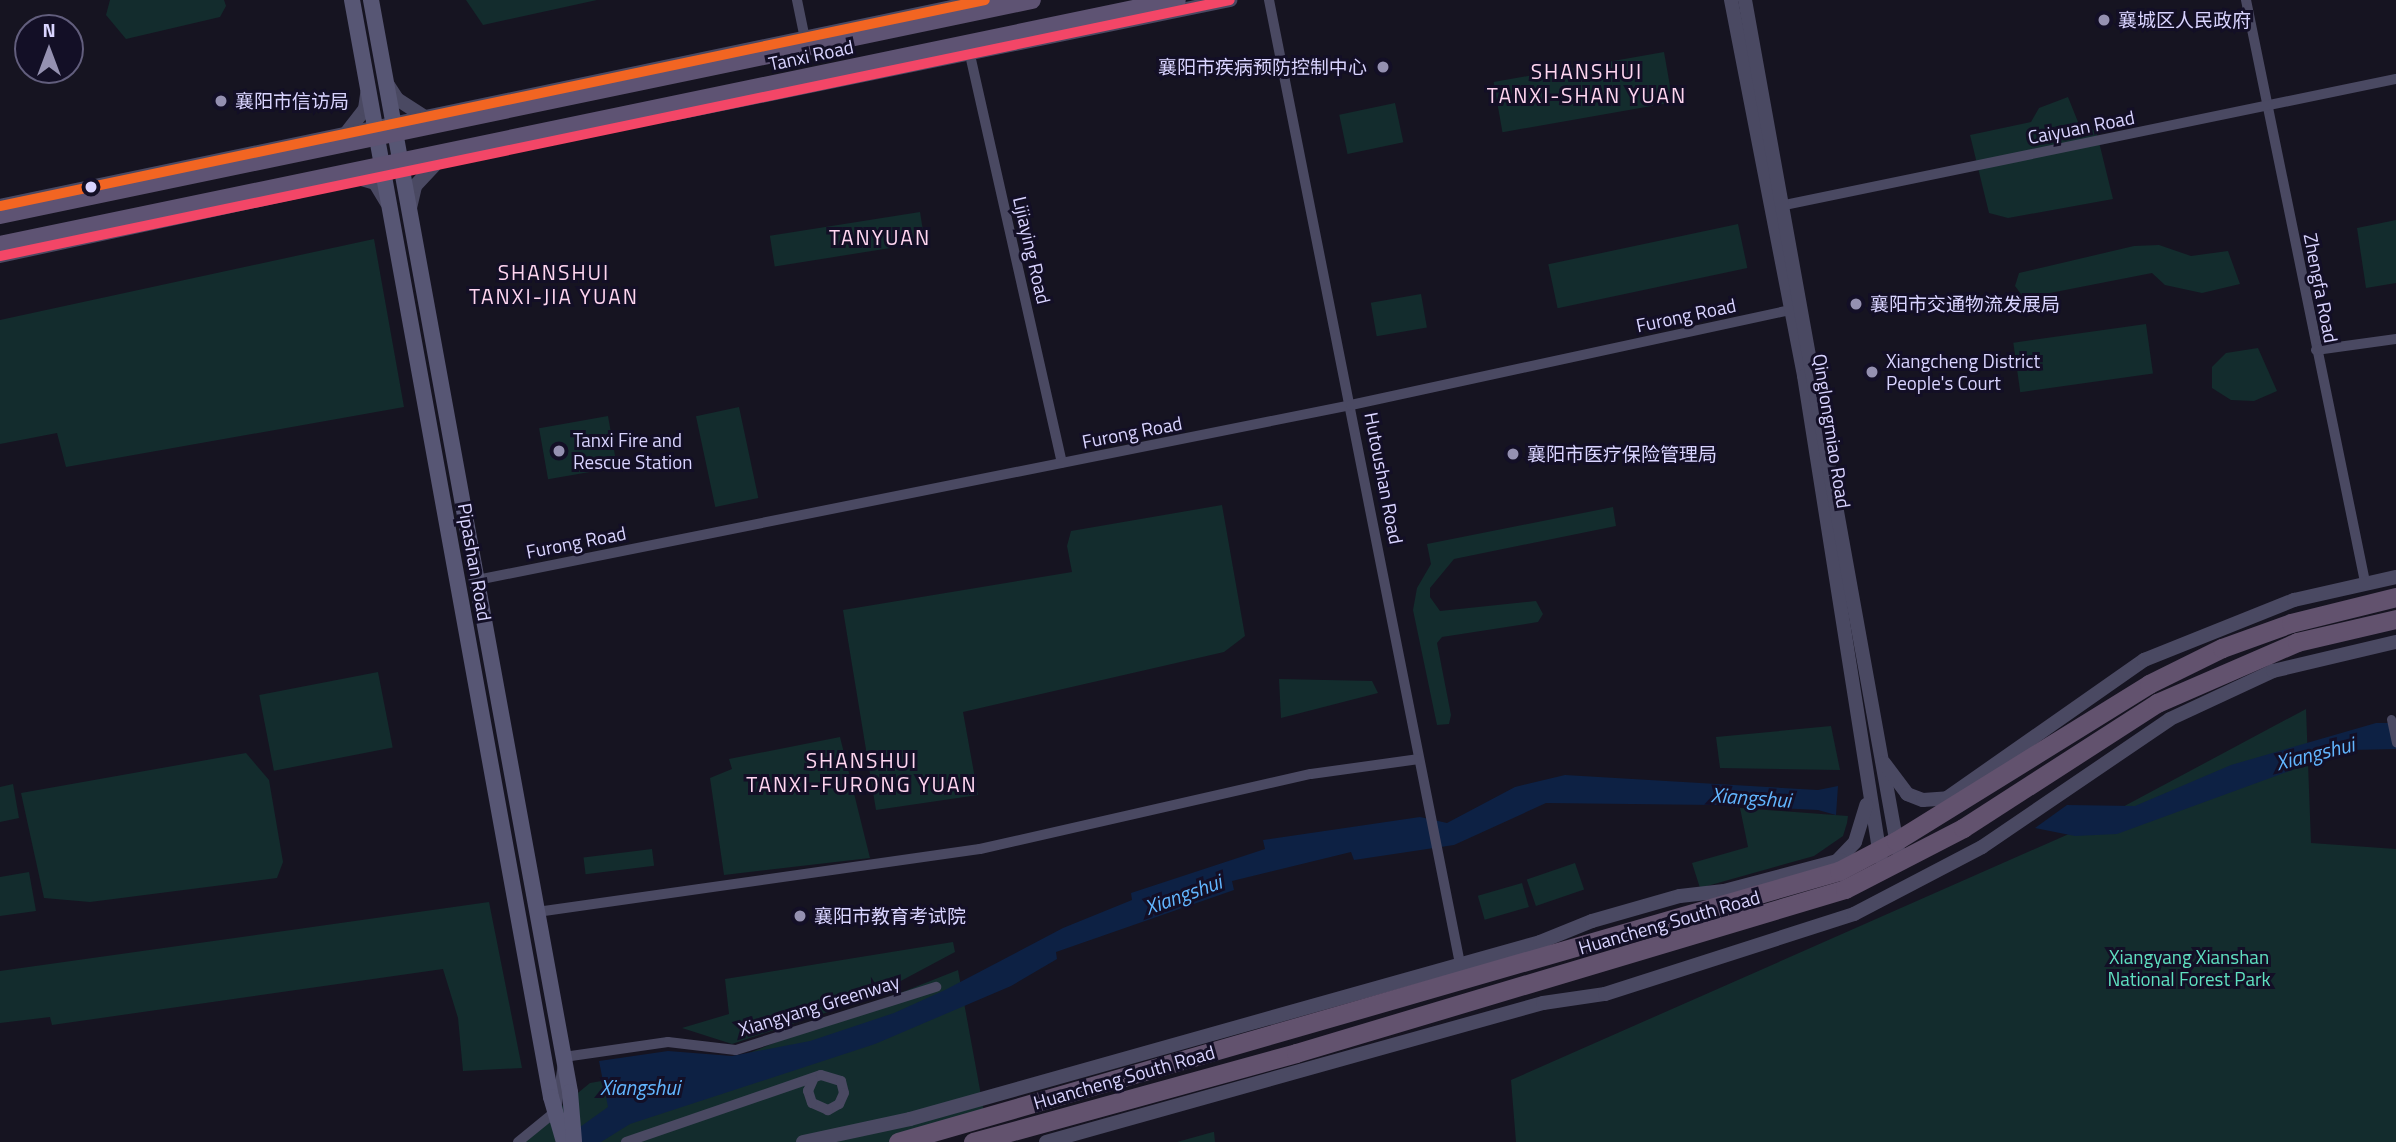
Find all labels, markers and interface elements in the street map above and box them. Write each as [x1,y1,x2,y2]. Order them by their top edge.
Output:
place label: 襄城区人民政府 [2118,9,2251,31]
marker: 襄城区人民政府 [2096,12,2112,28]
north arrow [14,14,84,84]
text: N [42,15,56,44]
street label: Tanxi Road [767,35,855,75]
place label: 襄阳市疾病预防控制中心 [1158,56,1367,78]
marker: 襄阳市疾病预防控制中心 [1373,57,1393,77]
district label: SHANSHUI TANXI-SHAN YUAN [1489,58,1685,108]
place label: 襄阳市信访局 [235,90,349,112]
marker: 襄阳市信访局 [213,93,229,109]
street label: Caiyuan Road [2026,105,2136,149]
unlabelled marker [84,180,98,194]
street label: Lijiaying Road [1009,194,1055,306]
district label: TANYUAN [830,224,930,250]
street label: Zhengfa Road [2299,231,2343,345]
district label: SHANSHUI TANXI-JIA YUAN [471,259,637,309]
street label: Furong Road [1634,293,1738,337]
place label: 襄阳市交通物流发展局 [1870,293,2060,315]
marker: 襄阳市交通物流发展局 [1848,296,1864,312]
place label: Xiangcheng District People's Court [1886,350,2040,394]
street label: Qinglongmiao Road [1809,352,1855,510]
marker: Xiangcheng District People's Court [1864,364,1880,380]
street label: Hutoushan Road [1360,410,1408,546]
street label: Furong Road [1080,411,1184,453]
place label: Tanxi Fire and Rescue Station [573,429,692,473]
marker: Tanxi Fire and Rescue Station [551,443,567,459]
place label: 襄阳市医疗保险管理局 [1527,443,1717,465]
marker: 襄阳市医疗保险管理局 [1505,446,1521,462]
street label: Pipashan Road [453,501,497,623]
street label: Furong Road [524,521,628,563]
water label: Xiangshui [2273,731,2357,775]
district label: SHANSHUI TANXI-FURONG YUAN [748,747,976,797]
water label: Xiangshui [1710,782,1792,812]
water label: Xiangshui [1141,868,1225,920]
street label: Huancheng South Road [1576,885,1762,959]
place label: 襄阳市教育考试院 [814,905,966,927]
marker: 襄阳市教育考试院 [792,908,808,924]
park label: Xiangyang Xianshan National Forest Park [2107,946,2271,990]
street label: Xiangyang Greenway [736,970,902,1040]
street label: Huancheng South Road [1031,1040,1217,1114]
water label: Xiangshui [600,1074,680,1100]

